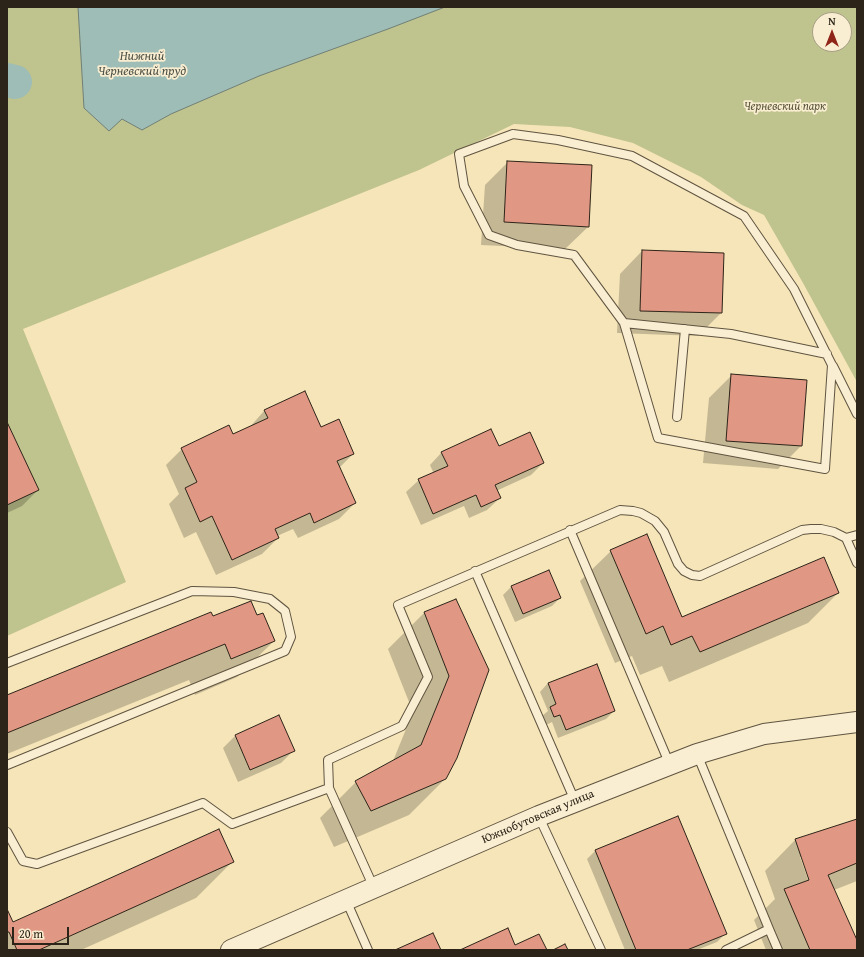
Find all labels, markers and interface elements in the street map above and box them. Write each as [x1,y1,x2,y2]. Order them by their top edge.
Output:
north arrow [812,12,852,52]
text: N [828,13,836,29]
water label: Нижний Черневский пруд [98,49,186,80]
park label: Черневский парк [744,100,826,114]
street label: Южнобутовская улица [480,787,596,847]
scale bar [14,919,71,945]
text: 20 m [19,925,43,942]

